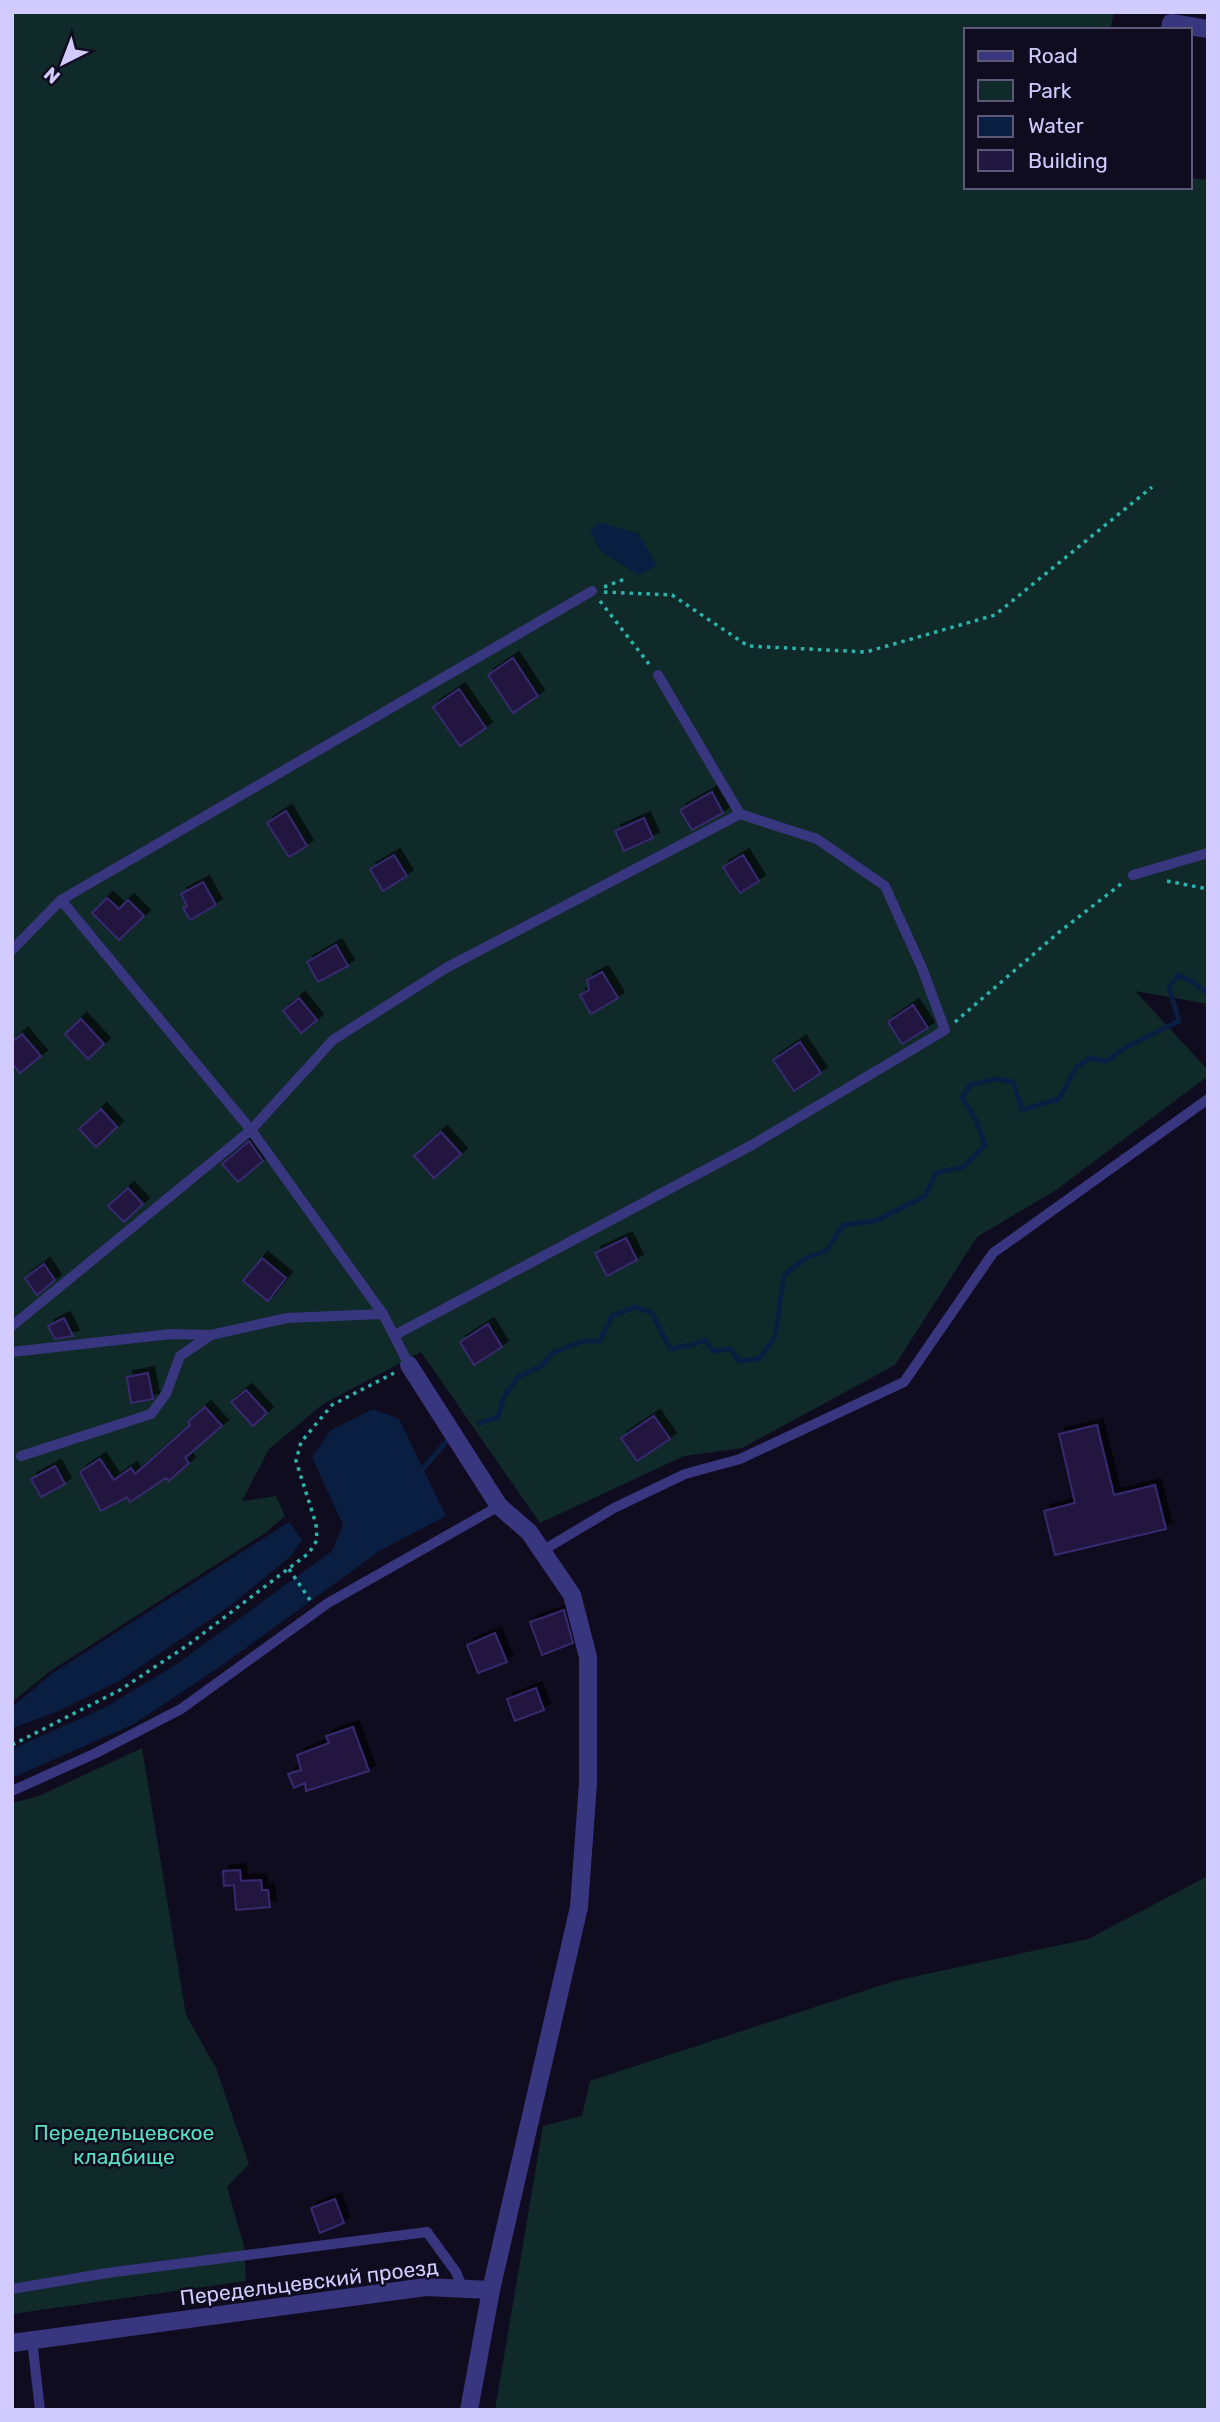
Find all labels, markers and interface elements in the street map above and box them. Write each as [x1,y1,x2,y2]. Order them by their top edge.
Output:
north arrow [28,28,98,98]
legend [964,28,1192,189]
text: Road [1028,43,1078,68]
text: N [39,62,65,88]
text: Park [1028,78,1072,103]
text: Water [1028,113,1084,138]
text: Building [1028,148,1108,173]
park label: Передельцевское кладбище [34,2120,214,2169]
street label: Передельцевский проезд [178,2254,440,2310]

